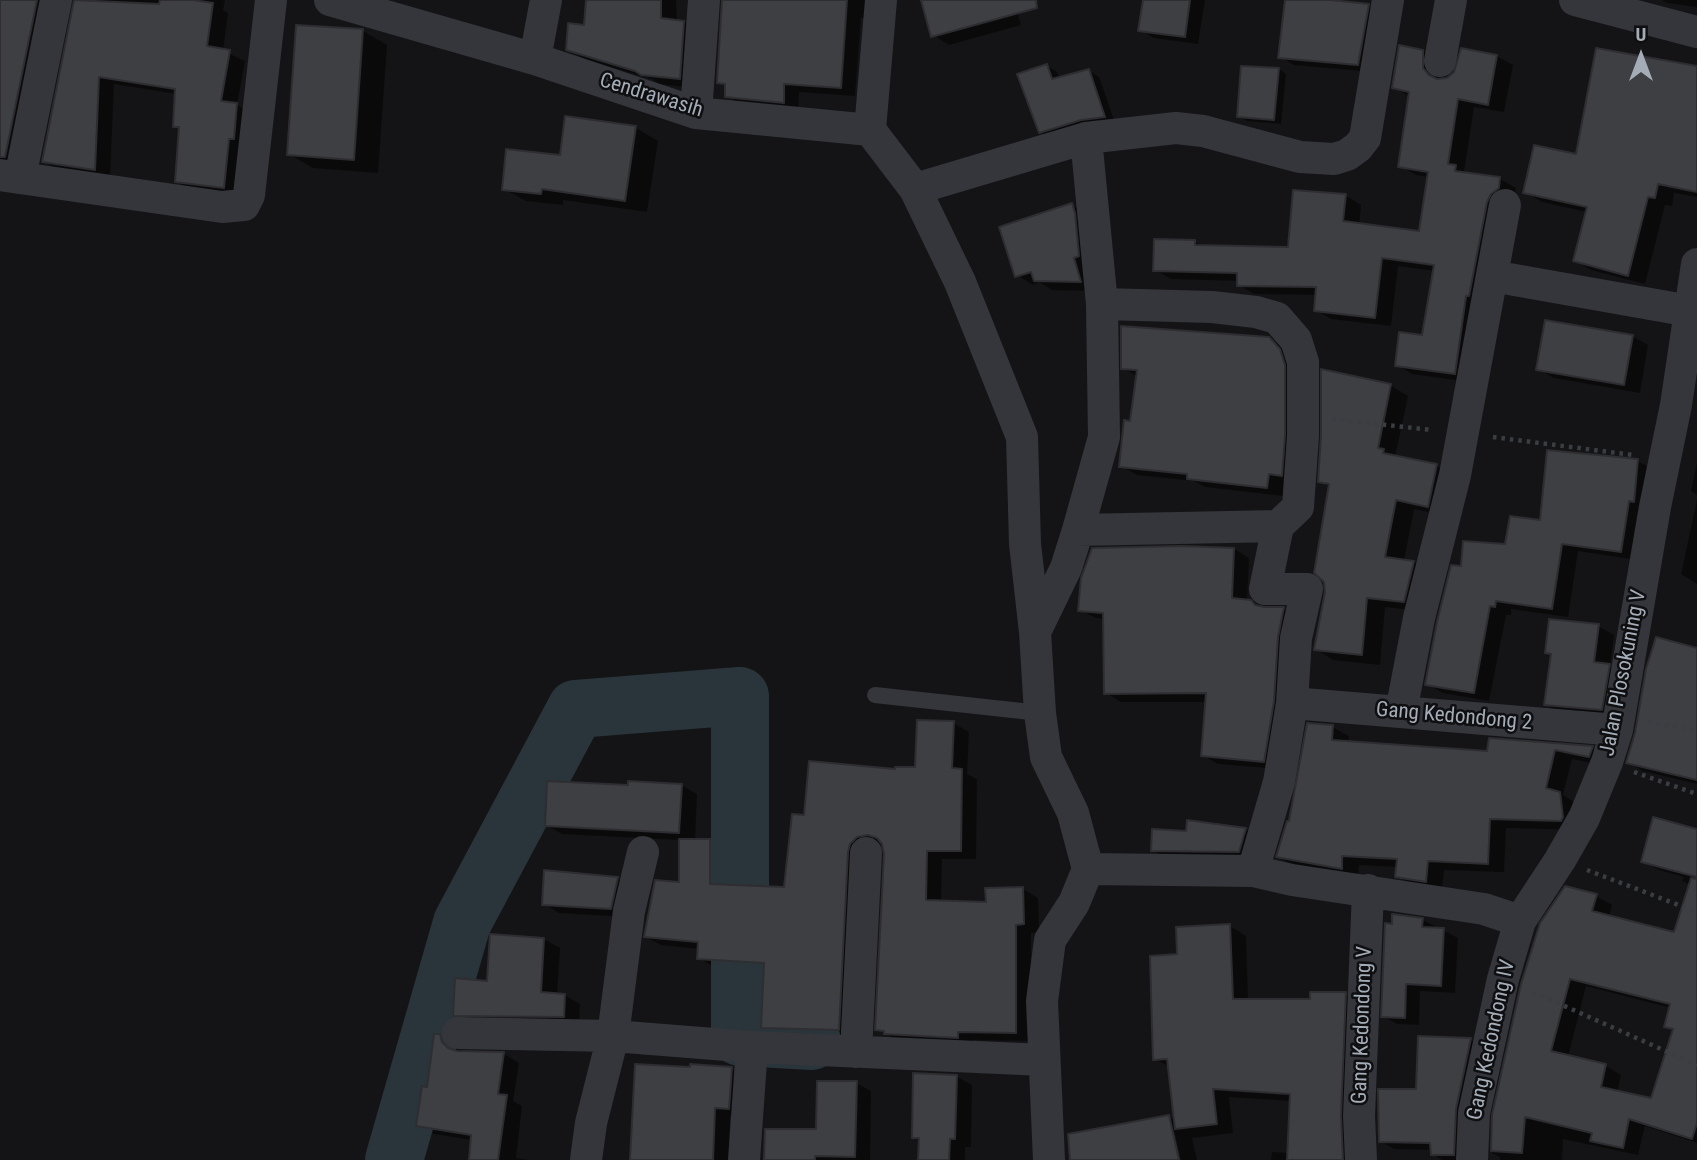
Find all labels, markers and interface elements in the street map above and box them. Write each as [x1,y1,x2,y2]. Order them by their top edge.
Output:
north arrow [1606,21,1676,91]
text: U [1636,23,1646,46]
street label: Cendrawasih [596,68,706,124]
street label: Jalan Plosokuning V [1596,588,1652,758]
street label: Gang Kedondong 2 [1375,698,1533,736]
street label: Gang Kedondong V [1348,946,1378,1104]
street label: Gang Kedondong IV [1463,958,1521,1122]

